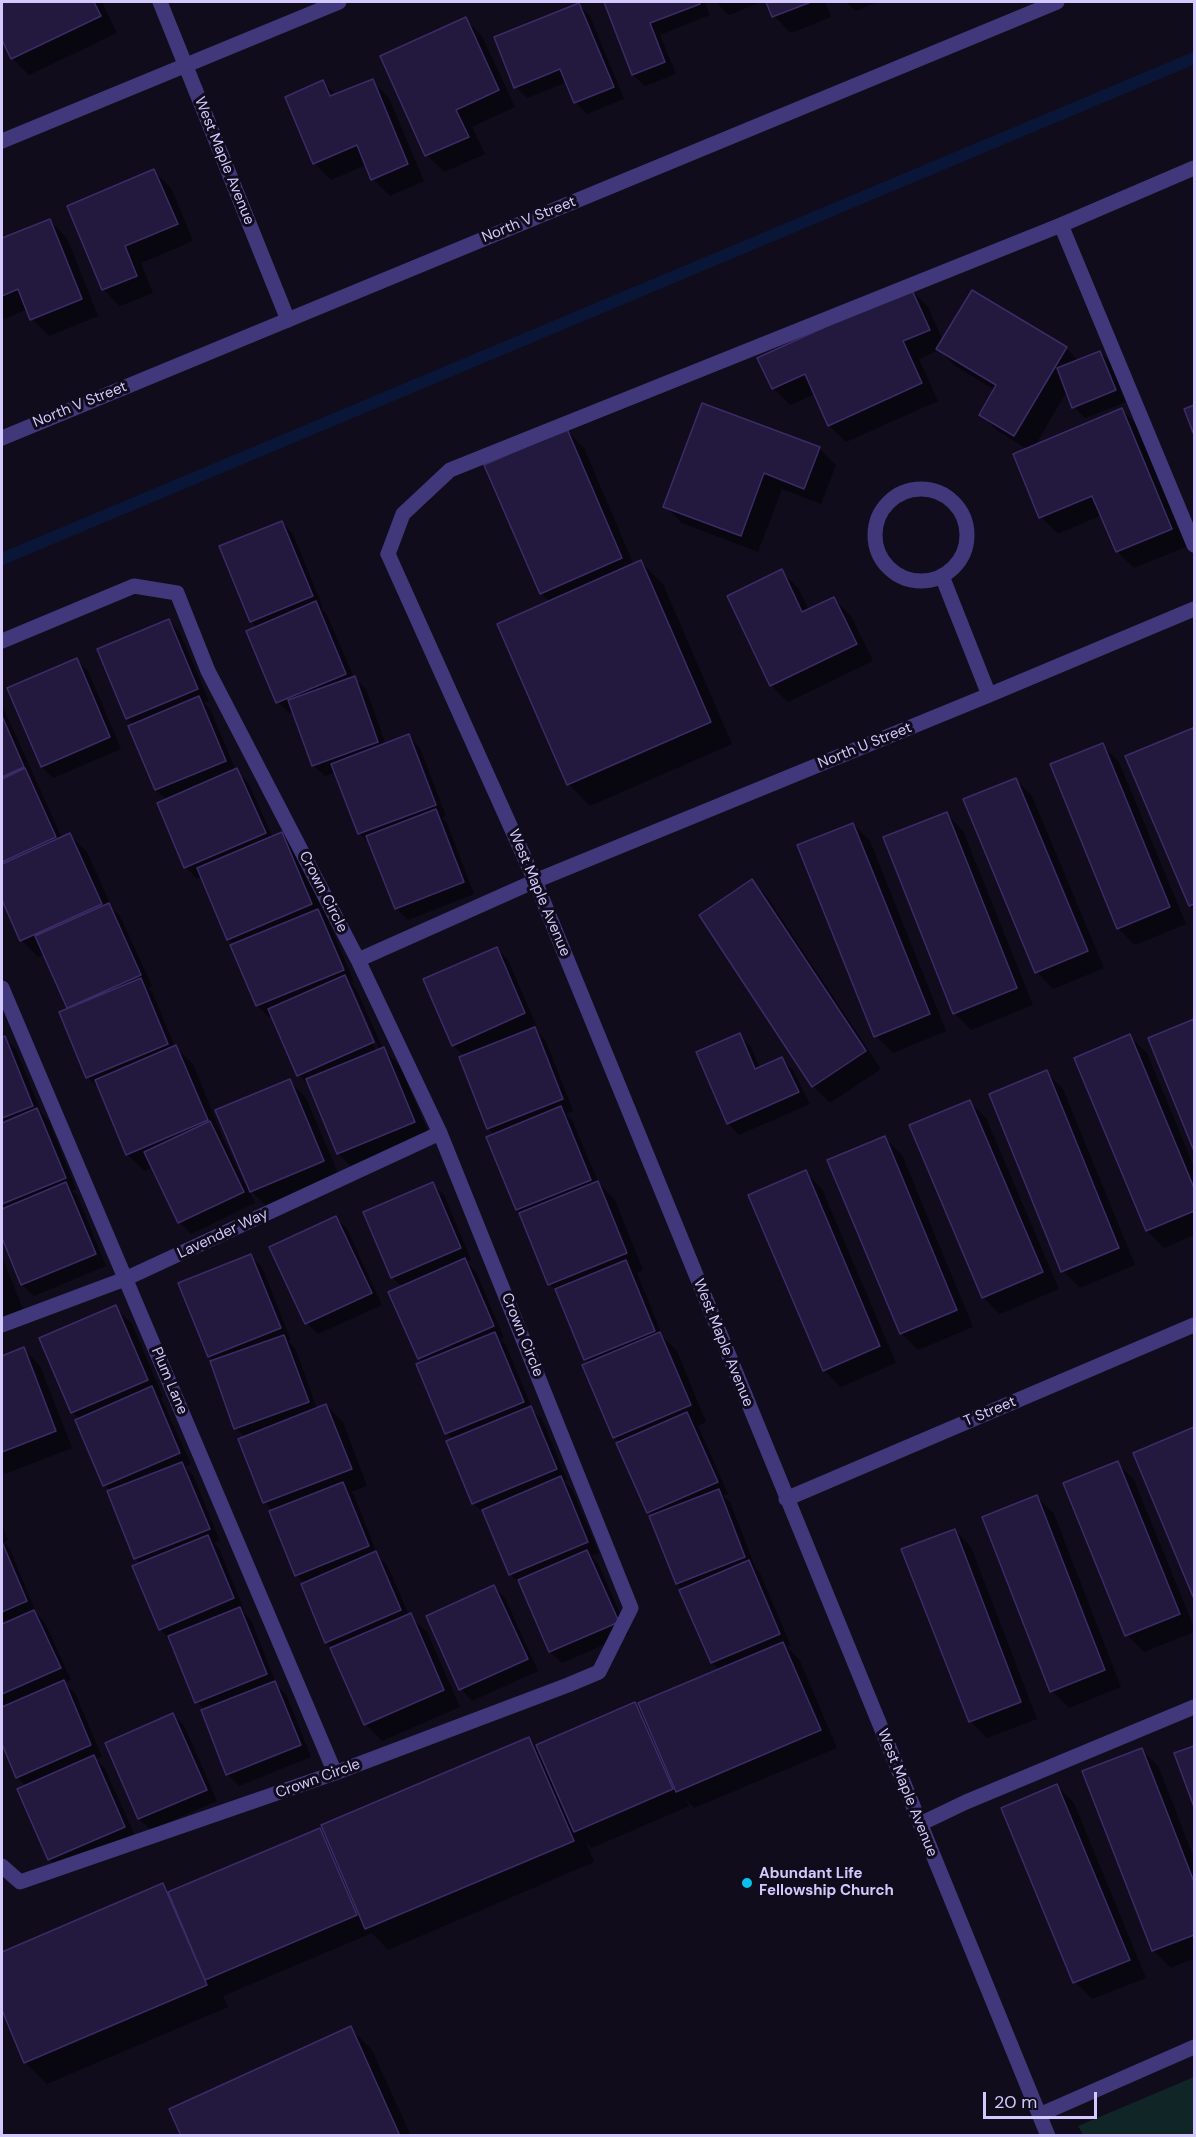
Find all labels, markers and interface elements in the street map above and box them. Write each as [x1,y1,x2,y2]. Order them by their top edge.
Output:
street label: West Maple Avenue [190,94,258,228]
street label: North V Street [479,193,579,247]
street label: North V Street [30,378,130,432]
street label: North U Street [815,719,915,773]
street label: West Maple Avenue [504,827,574,959]
street label: Crown Circle [295,848,351,936]
street label: Lavender Way [175,1205,271,1263]
street label: West Maple Avenue [689,1276,757,1410]
street label: Crown Circle [497,1290,547,1380]
street label: Plum Lane [147,1345,191,1417]
street label: T Street [961,1393,1019,1431]
street label: West Maple Avenue [873,1726,941,1860]
street label: Crown Circle [273,1755,363,1803]
place label: Abundant Life Fellowship Church [759,1865,894,1900]
marker: Abundant Life Fellowship Church [740,1876,754,1890]
scale bar [986,2080,1100,2118]
text: 20 m [994,2090,1037,2114]

